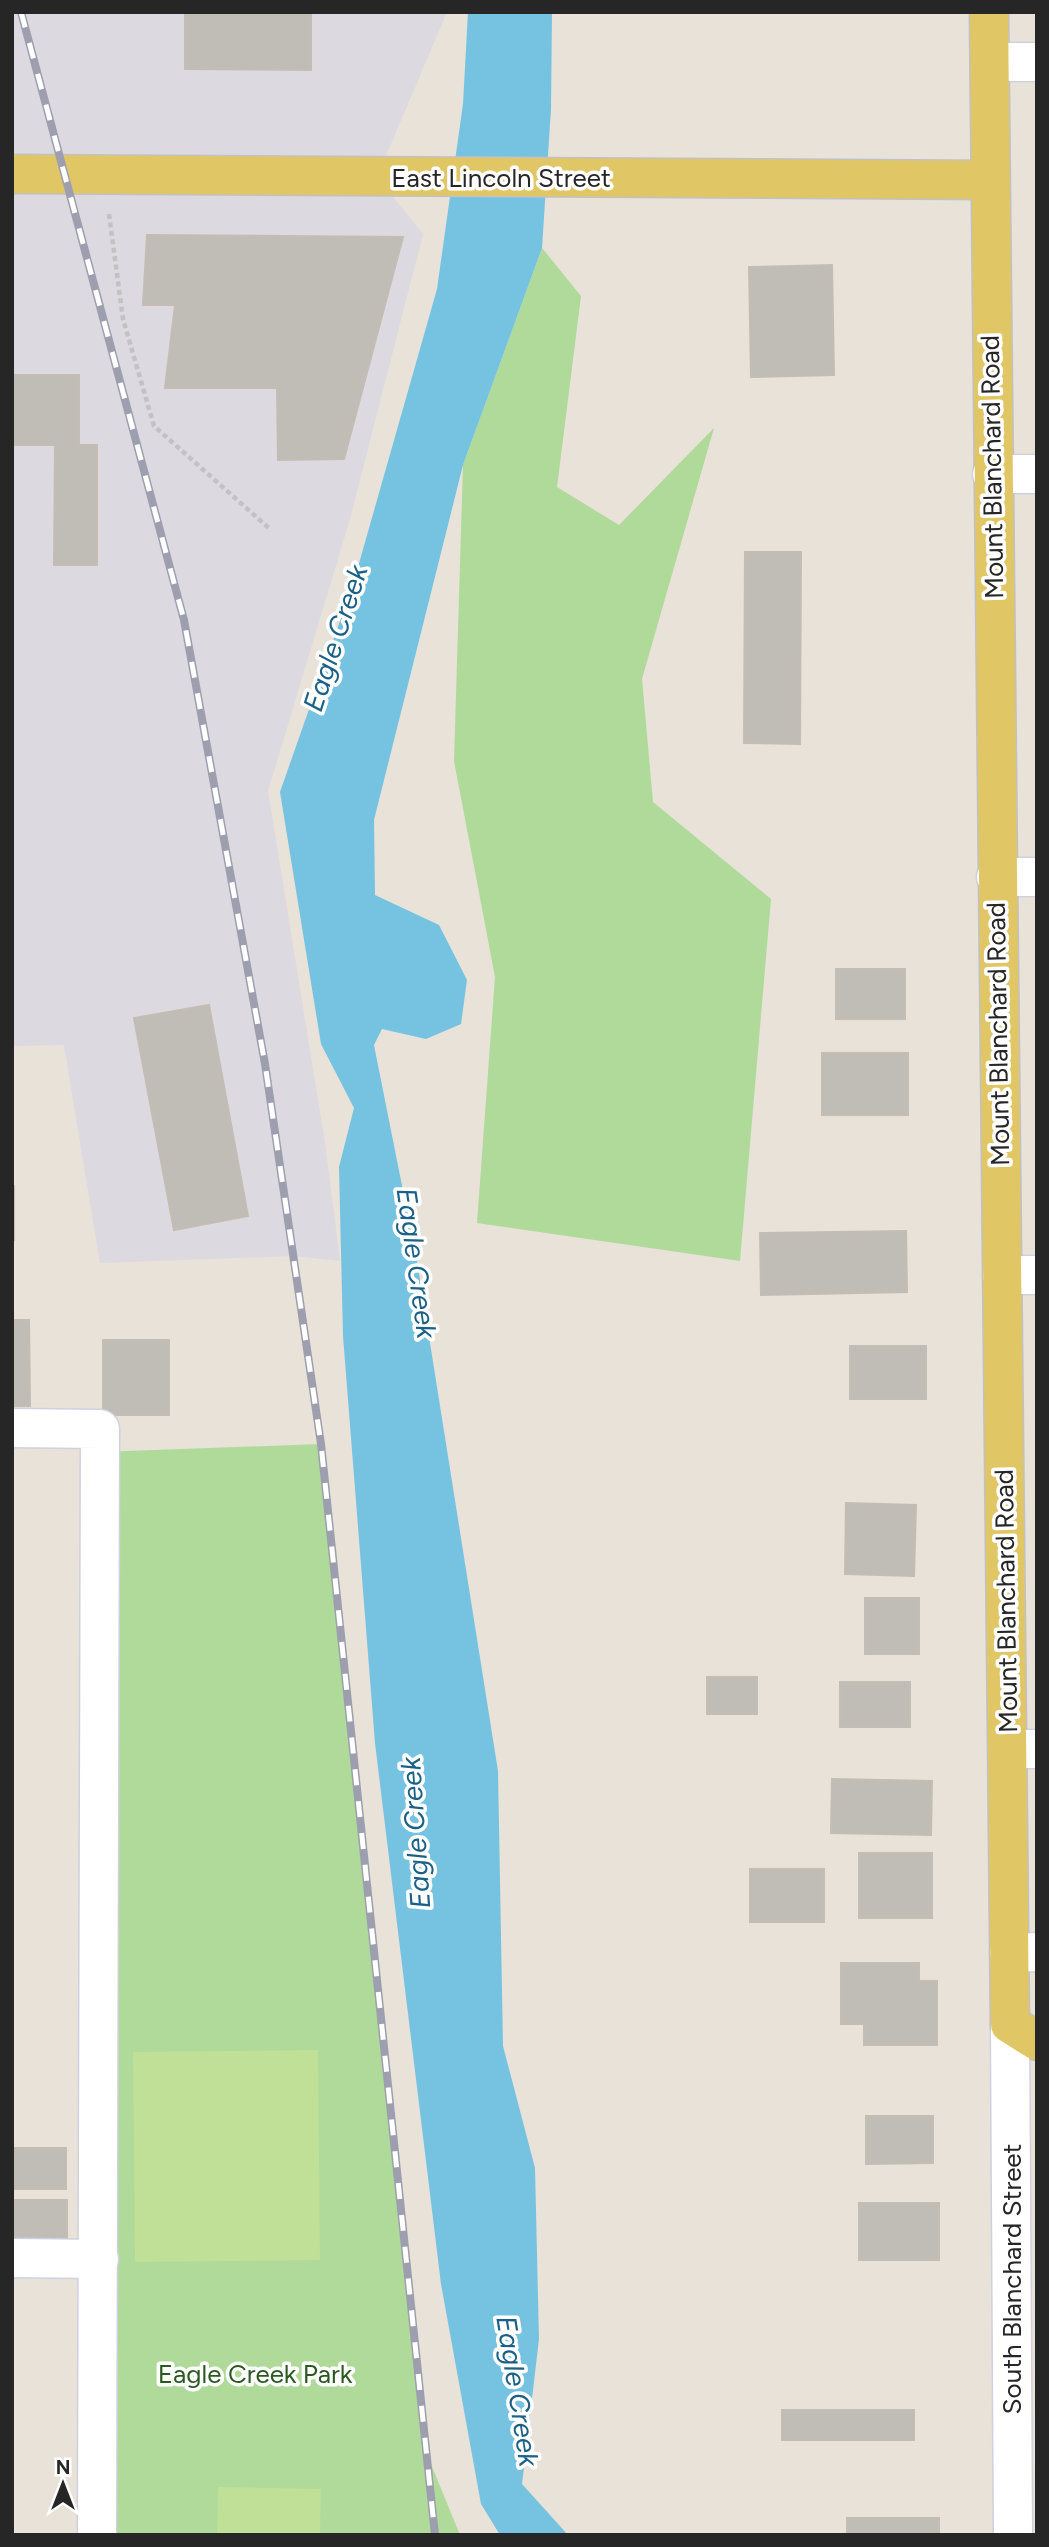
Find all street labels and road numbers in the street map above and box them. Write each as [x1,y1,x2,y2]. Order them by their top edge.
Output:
street label: East Lincoln Street [391,162,611,194]
street label: Mount Blanchard Road [974,335,1010,599]
street label: Mount Blanchard Road [980,902,1016,1166]
street label: Mount Blanchard Road [988,1469,1024,1733]
street label: South Blanchard Street [996,2143,1028,2414]

